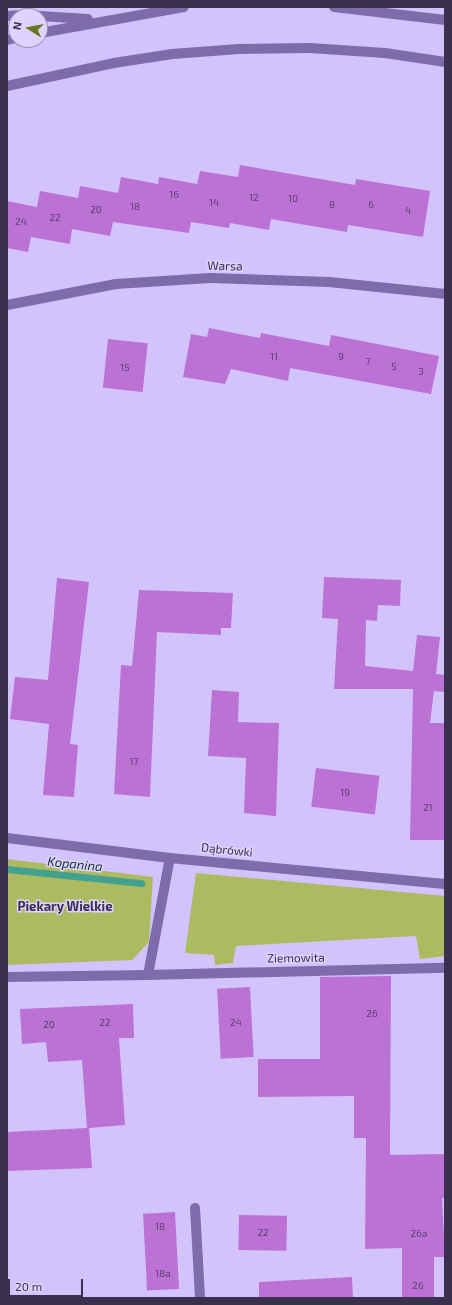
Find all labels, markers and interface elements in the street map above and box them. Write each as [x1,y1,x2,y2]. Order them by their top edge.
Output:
north arrow [8,8,48,48]
text: N [10,21,24,31]
house number: 16 [169,189,179,201]
house number: 12 [249,192,259,204]
house number: 10 [288,193,298,205]
house number: 14 [209,197,219,209]
house number: 8 [329,199,335,211]
house number: 6 [368,199,374,211]
house number: 18 [130,201,140,213]
house number: 20 [90,204,102,216]
house number: 4 [405,205,411,217]
house number: 22 [49,212,61,224]
house number: 24 [15,216,27,228]
street label: Warsa [207,258,243,274]
house number: 11 [270,351,278,363]
house number: 9 [338,351,344,363]
house number: 7 [365,356,371,368]
house number: 5 [391,361,397,373]
house number: 15 [120,362,130,374]
house number: 3 [418,366,424,378]
house number: 17 [129,756,139,768]
house number: 19 [340,787,350,799]
house number: 21 [423,802,433,814]
street label: Dąbrówki [200,840,254,860]
water label: Kopanina [47,853,103,875]
district label: Piekary Wielkie [17,898,113,914]
street label: Ziemowita [267,950,325,966]
house number: 26 [366,1008,378,1020]
house number: 22 [99,1017,111,1029]
house number: 24 [230,1017,242,1029]
house number: 20 [43,1019,55,1031]
house number: 18 [155,1221,165,1233]
house number: 22 [257,1227,269,1239]
house number: 26a [411,1228,427,1240]
house number: 18a [155,1268,171,1280]
scale bar [10,1271,85,1297]
text: 20 m [15,1279,42,1293]
house number: 26 [412,1280,424,1292]

